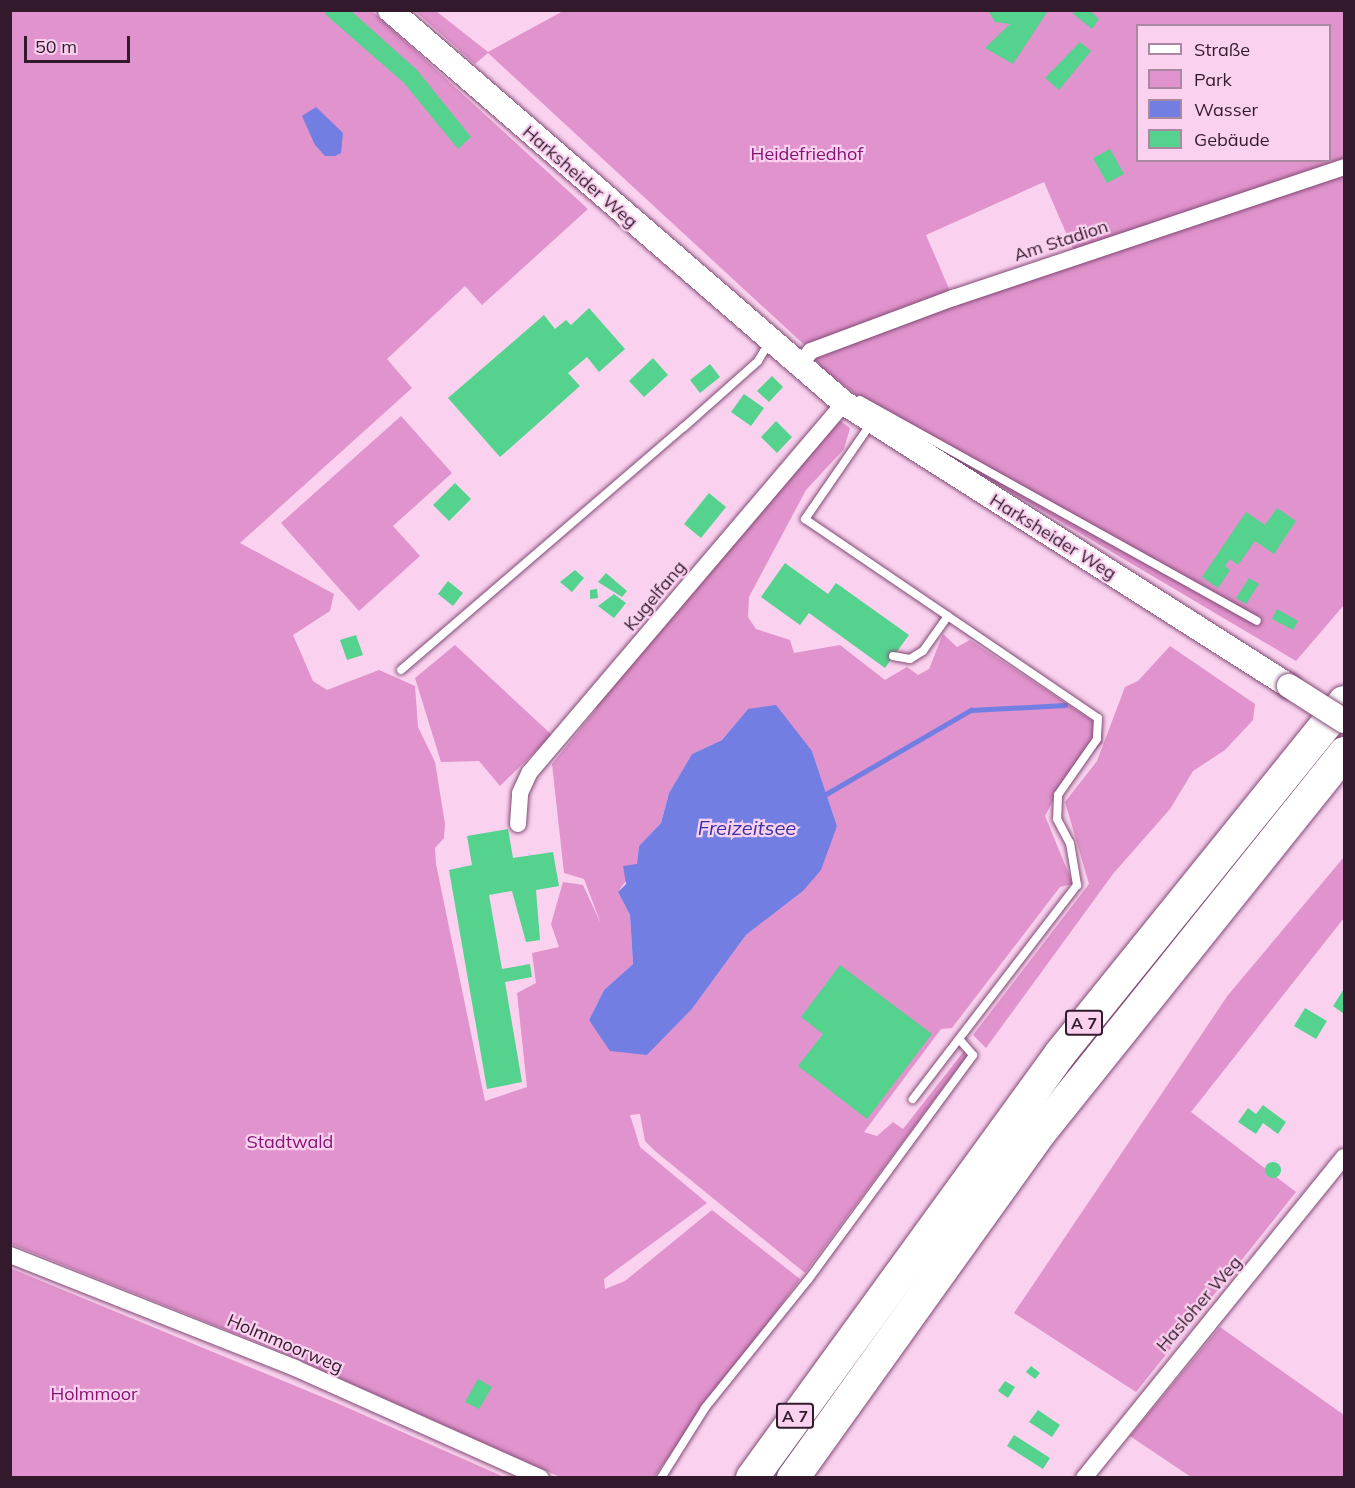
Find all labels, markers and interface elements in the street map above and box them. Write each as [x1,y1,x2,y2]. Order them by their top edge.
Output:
scale bar [27,24,134,62]
legend [1136,24,1331,162]
text: 50 m [35,35,77,58]
text: Straße [1194,38,1250,61]
text: Park [1194,68,1232,91]
text: Wasser [1194,98,1258,121]
street label: Harksheider Weg [518,121,642,233]
text: Gebäude [1194,128,1270,151]
park label: Heidefriedhof [751,143,863,165]
street label: Am Stadion [1011,216,1111,266]
street label: Harksheider Weg [986,489,1120,585]
street label: Kugelfang [619,557,691,635]
water label: Freizeitsee [698,815,796,839]
road number: A 7 [1064,1010,1104,1036]
park label: Stadtwald [247,1131,333,1153]
street label: Hasloher Weg [1152,1252,1246,1356]
street label: Holmmoorweg [224,1310,346,1378]
park label: Holmmoor [50,1383,138,1405]
road number: A 7 [776,1403,814,1429]

